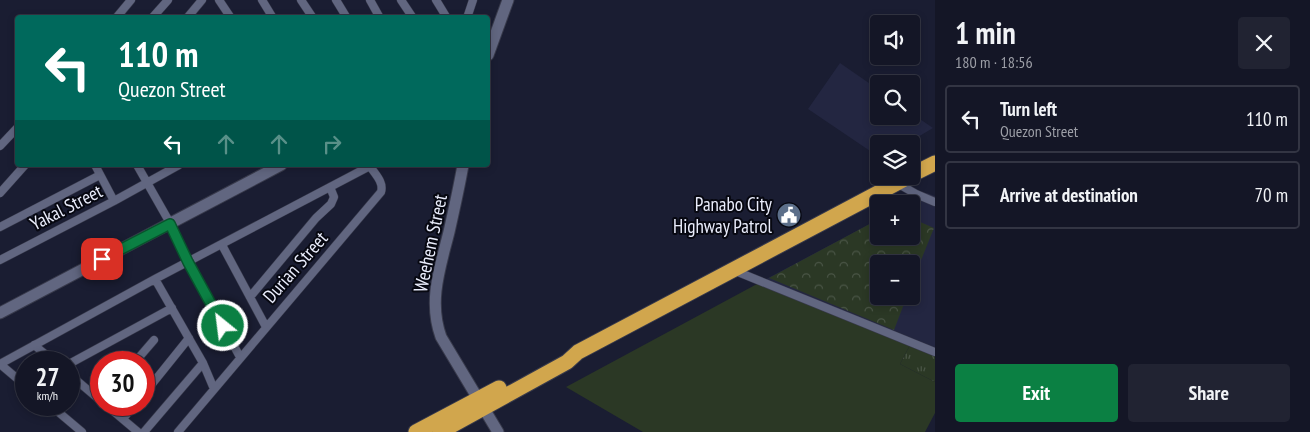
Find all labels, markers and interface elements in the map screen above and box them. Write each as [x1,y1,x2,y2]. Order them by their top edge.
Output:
text: 1 min [955,13,1016,52]
map controls [870,15,920,305]
button: sound [870,15,920,65]
button: close [1238,17,1290,69]
text: 110 m [118,31,199,77]
icon: left [35,35,100,100]
text: 180 m · 18:56 [955,52,1033,72]
text: Quezon Street [118,75,226,103]
button: search [870,75,920,125]
text: Turn left [1000,97,1057,121]
icon: left [957,105,985,133]
text: 110 m [1246,107,1288,131]
text: Quezon Street [1000,121,1078,141]
icon: left [159,130,187,158]
icon: ahead [212,130,240,158]
icon: ahead [265,130,293,158]
icon: right [318,130,346,158]
button: layers [870,135,920,185]
street label: Yakal Street [26,178,107,235]
icon: arrive [957,181,985,209]
text: Arrive at destination [1000,183,1138,207]
text: 70 m [1255,183,1288,207]
street label: Weehem Street [408,191,452,294]
place label: Panabo City Highway Patrol [673,192,773,238]
button: + [870,195,920,245]
public building icon: Panabo City Highway Patrol [776,202,802,228]
street label: Durian Street [257,226,333,308]
pin [81,238,123,280]
icon: arrive [88,245,116,273]
button: − [870,255,920,305]
position arrow [196,299,248,351]
speed limit sign: 30 [90,351,155,416]
text: 27 [36,361,59,393]
button: Exit [955,364,1118,422]
button: Share [1128,364,1290,422]
text: km/h [37,388,58,403]

